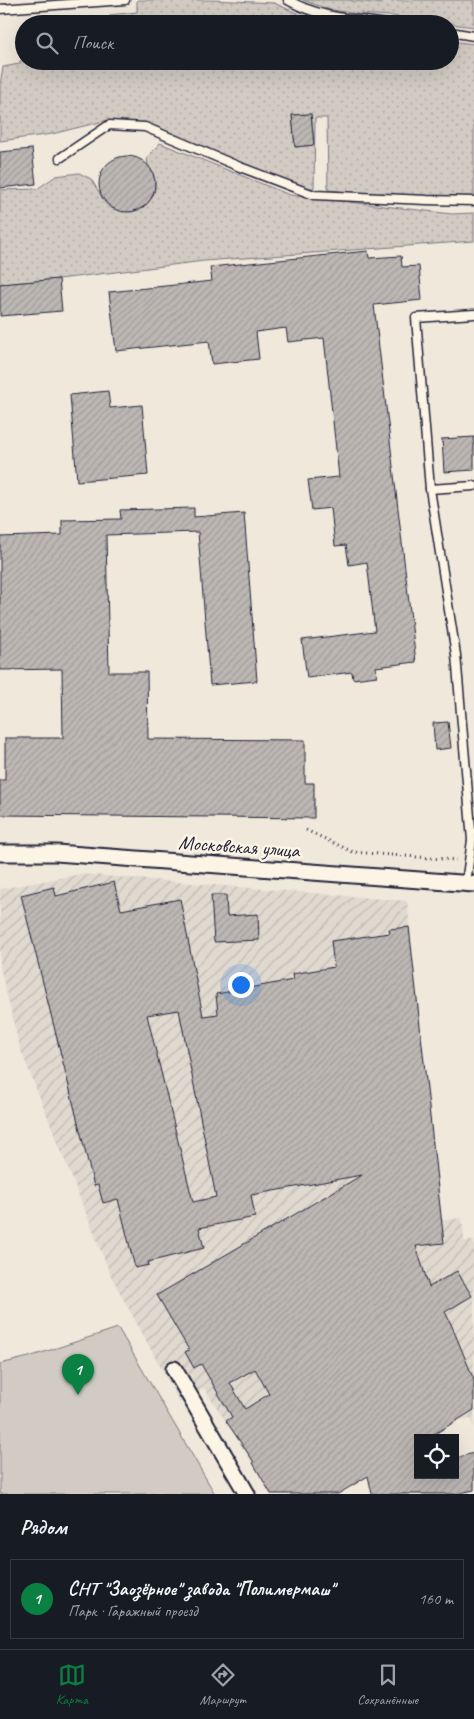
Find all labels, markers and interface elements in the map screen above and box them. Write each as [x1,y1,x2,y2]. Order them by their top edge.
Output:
search box [15,15,459,70]
icon: search [33,29,61,57]
text: Поиск [73,31,113,55]
street label: Московская улица [178,830,302,863]
your location [228,972,254,998]
pin: 1 [62,1354,94,1395]
map controls [414,1434,459,1479]
button: locate [414,1434,459,1479]
text: Рядом [20,1514,67,1540]
text: СНТ "Заозёрное" завода "Полимермаш" [68,1577,334,1601]
text: 1 [33,1589,41,1609]
text: 160 m [419,1589,453,1609]
text: Парк · Гаражный проезд [68,1601,198,1621]
tab: Карта [56,1661,88,1708]
tab: Маршрут [200,1661,246,1708]
tab: Сохранённые [357,1661,418,1708]

